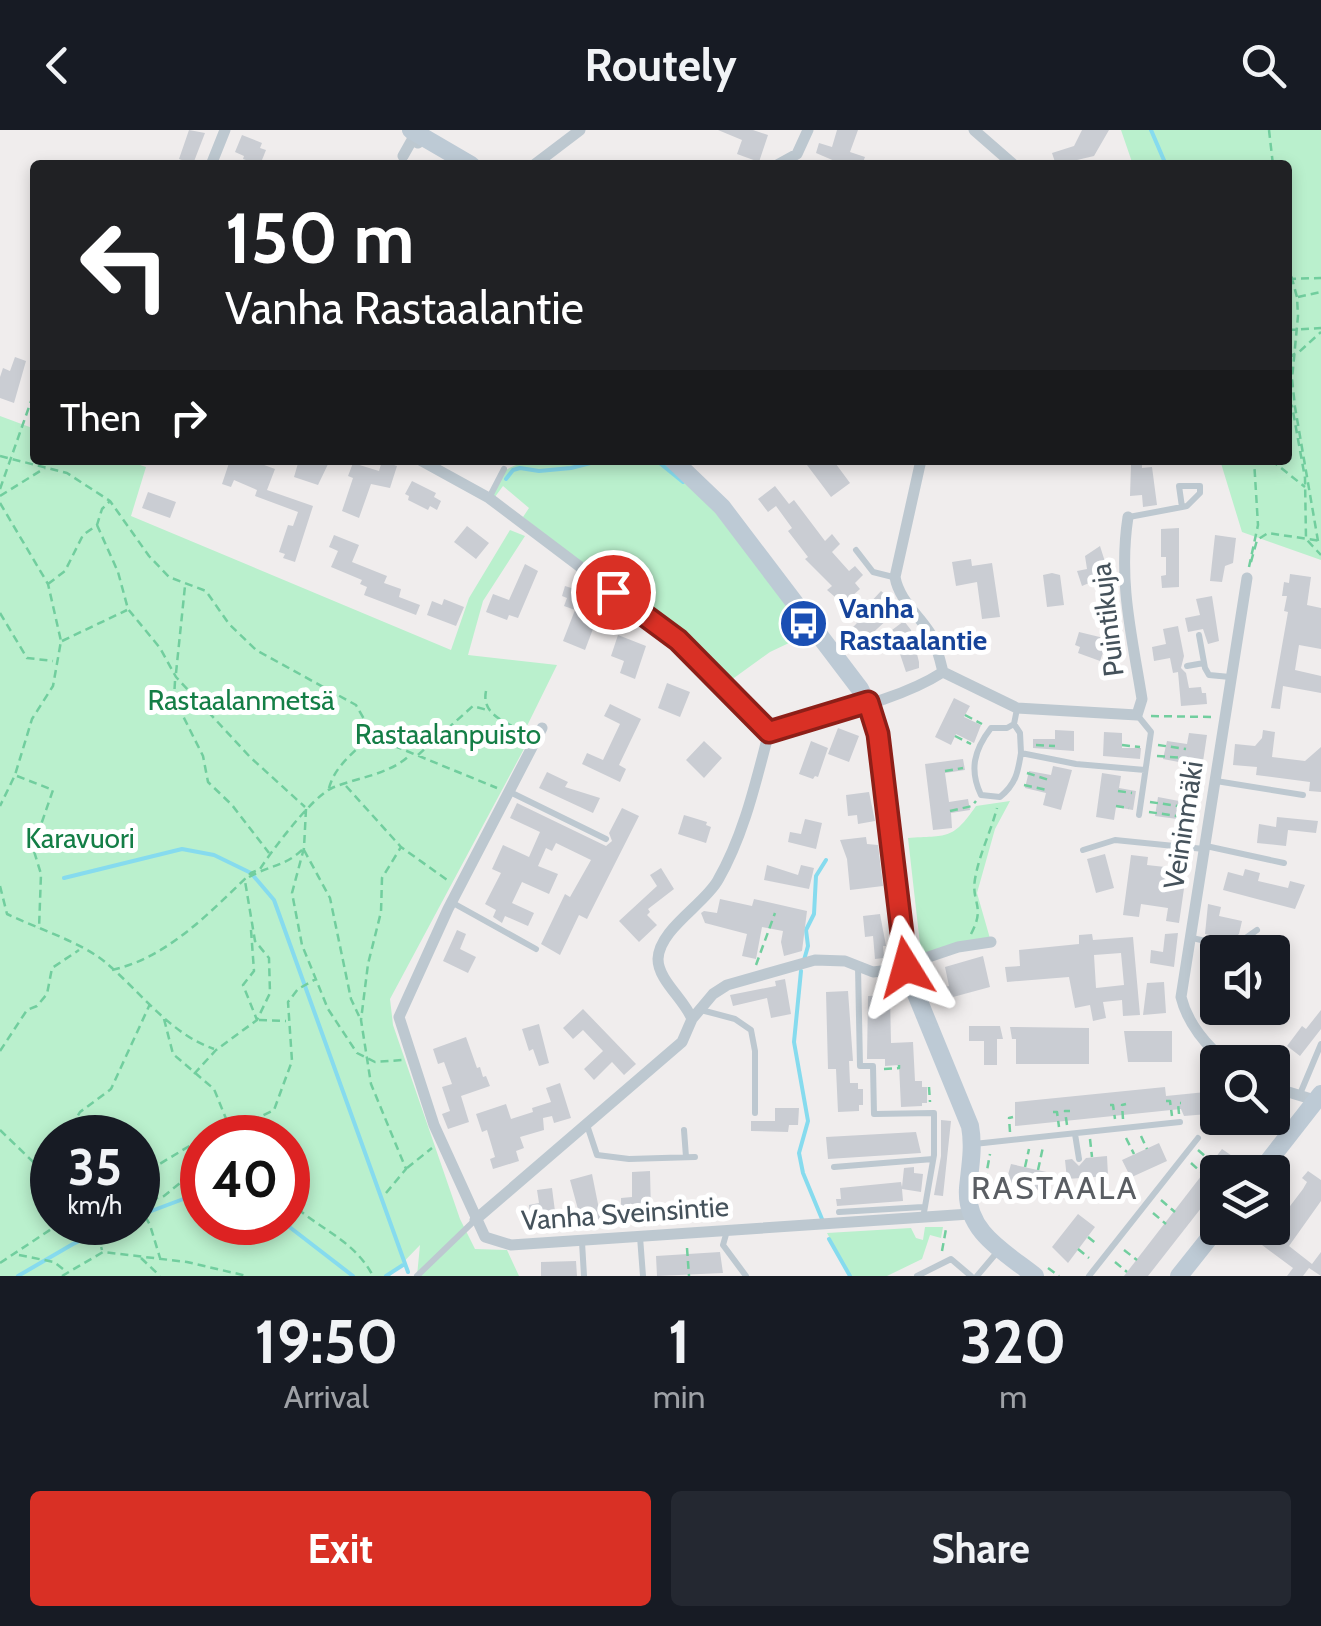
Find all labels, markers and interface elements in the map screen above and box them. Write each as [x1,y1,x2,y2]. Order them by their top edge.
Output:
icon: back [30,38,85,93]
text: Routely [584,38,737,92]
icon: search [1236,38,1291,93]
text: 150 m [225,195,414,281]
icon: left [60,200,190,330]
text: Vanha Rastaalantie [225,281,584,335]
icon: right [161,390,216,445]
text: Then [60,394,141,441]
pin [571,550,656,635]
street label: Puintikuja [1083,561,1131,679]
icon: arrive [586,565,641,620]
place label: Vanha Rastaalantie [839,591,987,657]
bus stop icon: Vanha Rastaalantie [778,598,830,650]
park label: Rastaalanmetsä [147,683,335,717]
park label: Rastaalanpuisto [355,717,541,751]
street label: Veininmäki [1156,758,1210,892]
park label: Karavuori [25,821,135,855]
position arrow [854,915,958,1019]
map controls [1200,935,1290,1245]
button: sound [1200,935,1290,1025]
button: search [1200,1045,1290,1135]
speed limit sign: 40 [180,1115,310,1245]
text: 35 [68,1137,122,1198]
button: layers [1200,1155,1290,1245]
district label: RASTAALA [971,1168,1139,1207]
street label: Vanha Sveinsintie [520,1189,730,1237]
text: km/h [68,1190,122,1220]
text: 19:50 [255,1305,398,1378]
text: 1 [668,1305,690,1378]
text: 320 [960,1305,1066,1378]
text: Arrival [284,1377,369,1416]
text: min [653,1377,706,1416]
text: m [999,1377,1027,1416]
button: Exit [30,1491,651,1606]
button: Share [671,1491,1291,1606]

